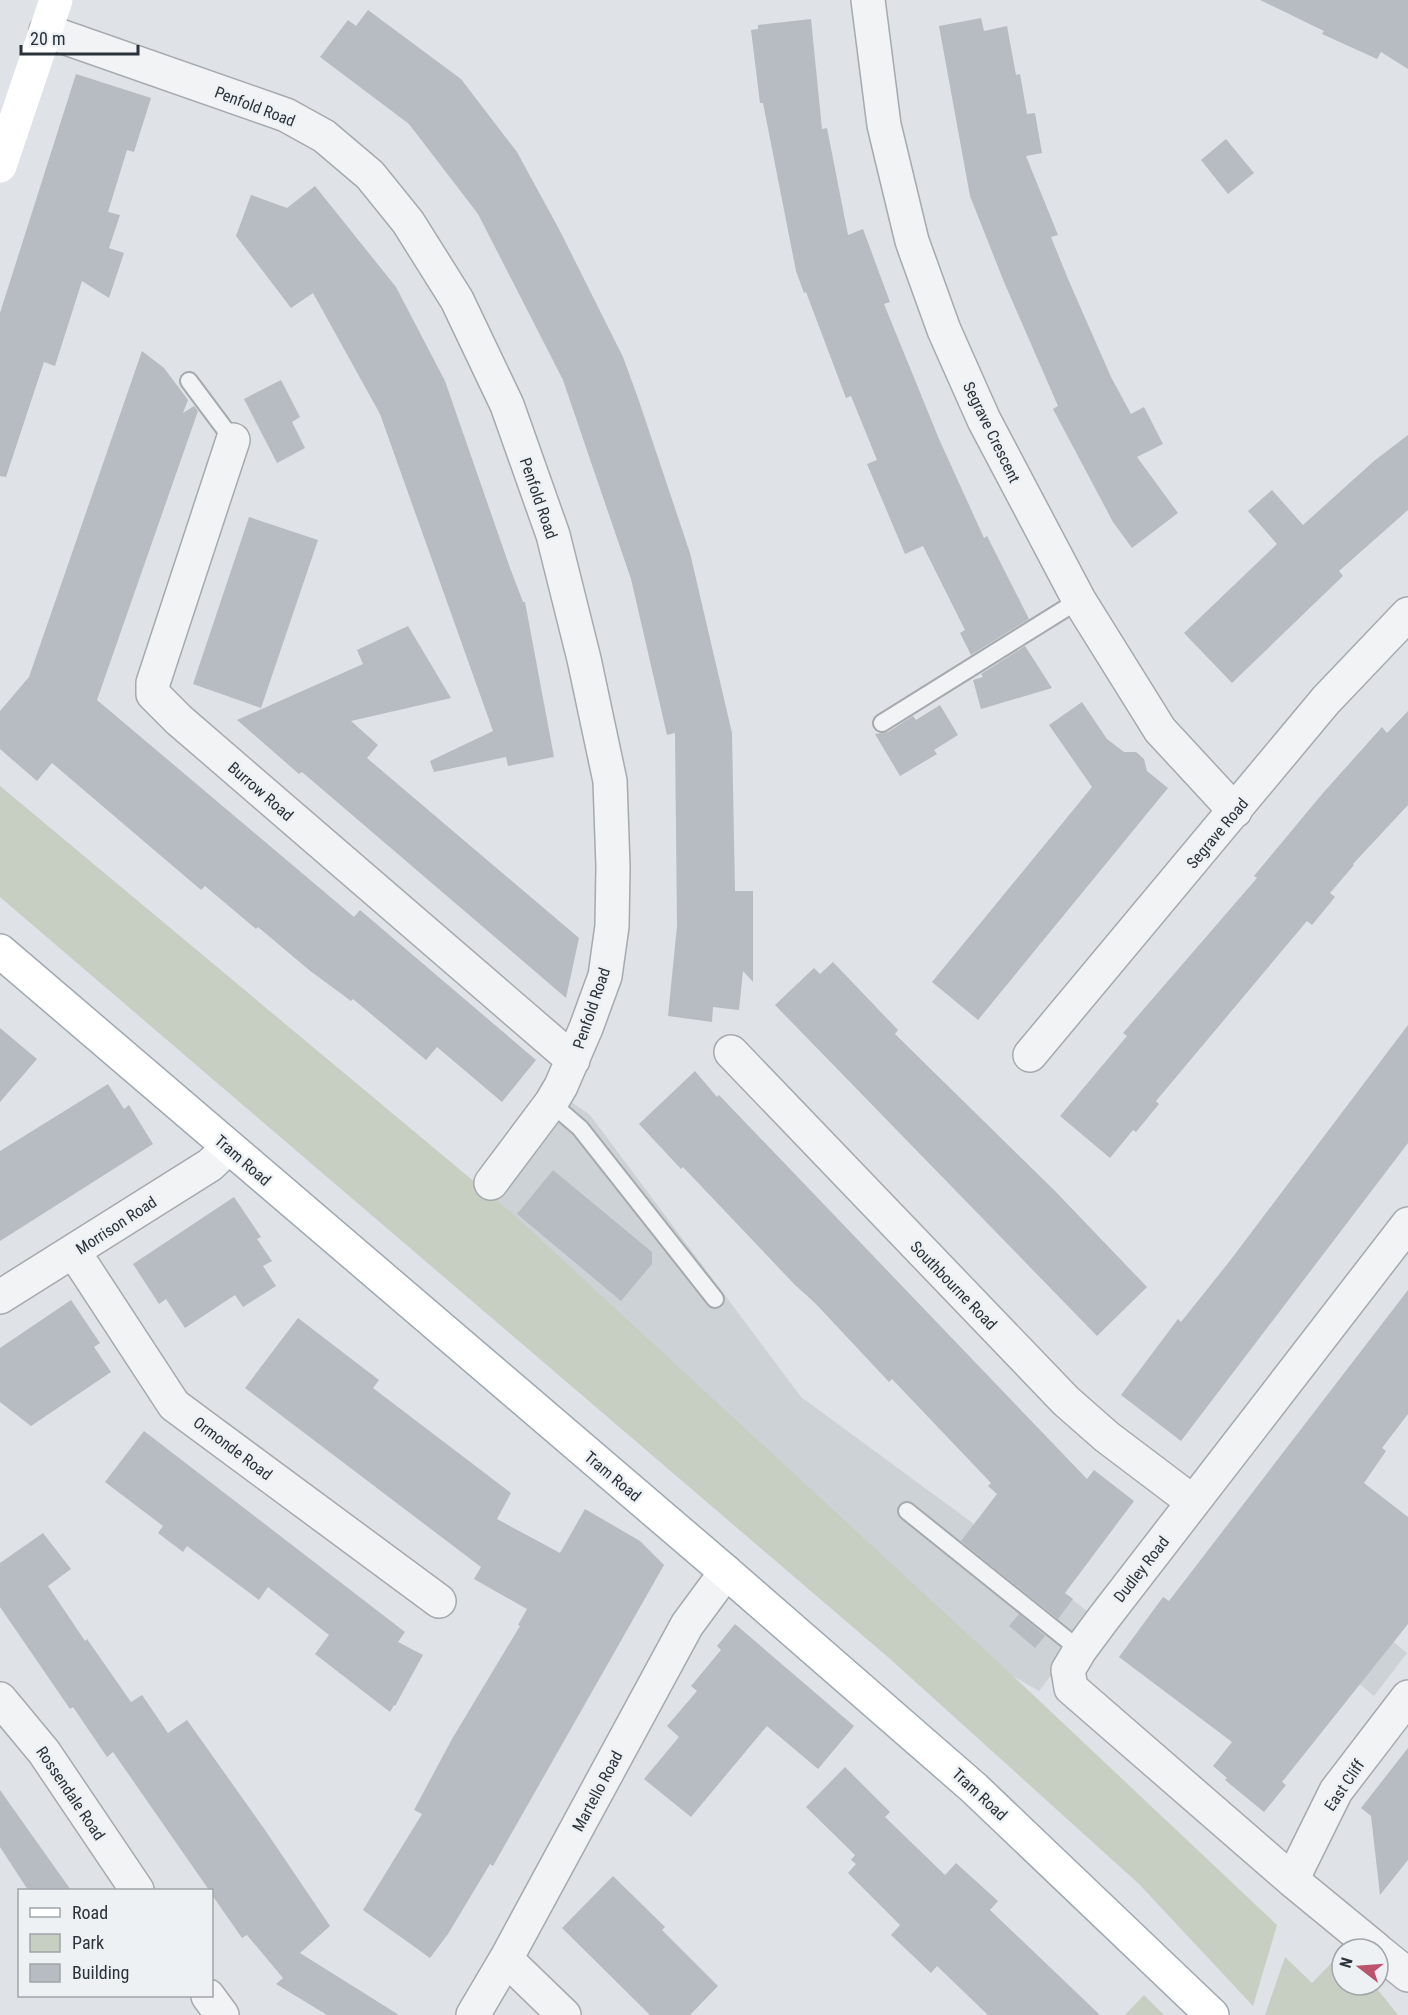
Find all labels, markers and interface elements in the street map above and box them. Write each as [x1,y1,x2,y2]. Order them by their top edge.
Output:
scale bar [21,18,138,56]
text: 20 m [30,28,65,49]
street label: Penfold Road [212,82,298,130]
street label: Segrave Crescent [959,379,1024,486]
street label: Penfold Road [516,455,561,541]
street label: Burrow Road [224,758,297,825]
street label: Segrave Road [1183,794,1252,872]
street label: Penfold Road [569,965,614,1051]
street label: Tram Road [211,1131,274,1190]
street label: Morrison Road [72,1192,160,1259]
street label: Southbourne Road [906,1237,1001,1334]
street label: Ormonde Road [190,1413,276,1484]
street label: Tram Road [581,1447,645,1505]
street label: Dudley Road [1110,1533,1173,1606]
street label: Rossendale Road [32,1743,109,1844]
street label: Martello Road [568,1748,627,1835]
street label: East Cliff [1320,1756,1368,1815]
street label: Tram Road [948,1764,1011,1824]
legend [18,1889,213,1997]
text: Road [72,1902,108,1923]
text: Park [72,1932,104,1953]
north arrow [1330,1937,1390,1997]
text: N [1336,1955,1357,1970]
text: Building [72,1962,129,1983]

